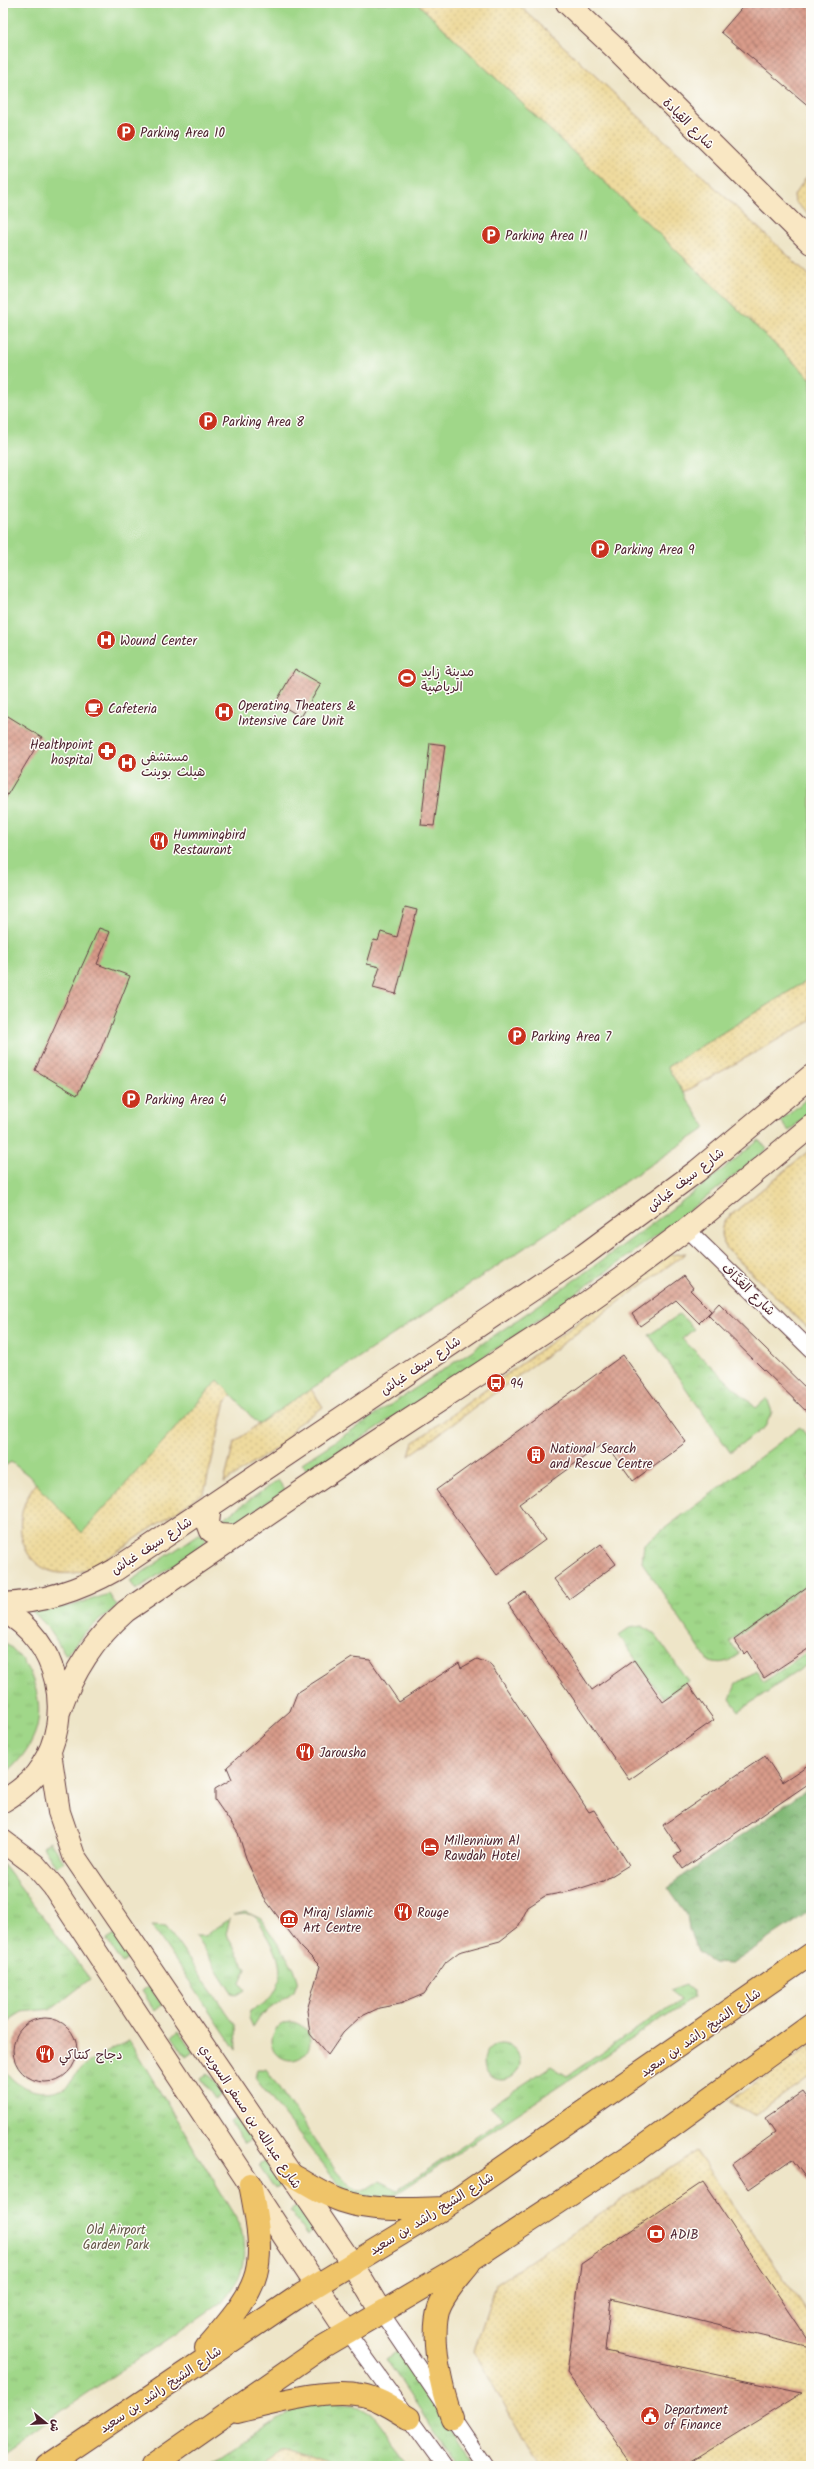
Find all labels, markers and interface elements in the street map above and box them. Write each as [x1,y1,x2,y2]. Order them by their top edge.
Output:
street label: شارع القِيادة [657,93,719,155]
parking icon: Parking Area 10 [115,121,137,143]
place label: Parking Area 10 [140,123,225,144]
parking icon: Parking Area 11 [480,224,502,246]
place label: Parking Area 11 [505,226,588,247]
parking icon: Parking Area 8 [197,410,219,432]
place label: Parking Area 8 [222,412,304,433]
parking icon: Parking Area 9 [589,538,611,560]
place label: Parking Area 9 [614,540,695,561]
hospital icon: Wound Center [95,629,117,651]
place label: Wound Center [120,631,197,652]
place label: مدينة زايد الرياضية [421,662,474,698]
sports icon: مدينة زايد الرياضية [396,667,418,689]
place label: Operating Theaters & Intensive Care Unit [238,696,356,732]
cafe icon: Cafeteria [83,697,105,719]
place label: Cafeteria [108,699,157,720]
hospital icon: Operating Theaters & Intensive Care Unit [213,701,235,723]
place label: Healthpoint hospital [30,735,94,771]
pharmacy icon: Healthpoint hospital [96,740,118,762]
place label: مستشفى هيلث بوينت [141,747,205,783]
hospital icon: مستشفى هيلث بوينت [116,752,138,774]
place label: Hummingbird Restaurant [173,825,246,861]
restaurant icon: Hummingbird Restaurant [148,830,170,852]
parking icon: Parking Area 7 [506,1025,528,1047]
place label: Parking Area 7 [531,1027,612,1048]
parking icon: Parking Area 4 [120,1088,142,1110]
place label: Parking Area 4 [145,1090,227,1111]
street label: شارع سيف غباش [643,1143,729,1217]
street label: شارع الغَدَّاف [716,1259,780,1321]
street label: شارع سيف غباش [376,1331,465,1401]
bus stop icon: 94 [485,1372,507,1394]
place label: 94 [510,1374,524,1395]
place label: National Search and Rescue Centre [550,1439,653,1475]
building icon: National Search and Rescue Centre [525,1444,547,1466]
street label: شارع سيف غباش [107,1512,197,1581]
restaurant icon: Jarousha [294,1741,316,1763]
place label: Jarousha [319,1743,366,1764]
place label: Millennium Al Rawdah Hotel [444,1831,520,1867]
hotel icon: Millennium Al Rawdah Hotel [419,1836,441,1858]
restaurant icon: Rouge [392,1901,414,1923]
place label: Miraj Islamic Art Centre [303,1903,374,1939]
place label: Rouge [417,1903,449,1924]
museum icon: Miraj Islamic Art Centre [278,1908,300,1930]
street label: شارع الشيخ راشد بن سعيد [636,1983,766,2083]
street label: شارع عبدالله بن مسفر السويدي [193,2040,306,2193]
restaurant icon: دجاج كنتاكي [34,2043,56,2065]
place label: دجاج كنتاكي [59,2045,122,2066]
street label: شارع الشيخ راشد بن سعيد [365,2167,498,2261]
park label: Old Airport Garden Park [83,2220,150,2256]
bank icon: ADIB [645,2223,667,2245]
place label: ADIB [670,2225,699,2246]
street label: شارع الشيخ راشد بن سعيد [95,2341,226,2439]
place label: Department of Finance [664,2400,729,2436]
north arrow [26,2403,66,2443]
public building icon: Department of Finance [639,2405,661,2427]
text: ش [44,2417,65,2434]

